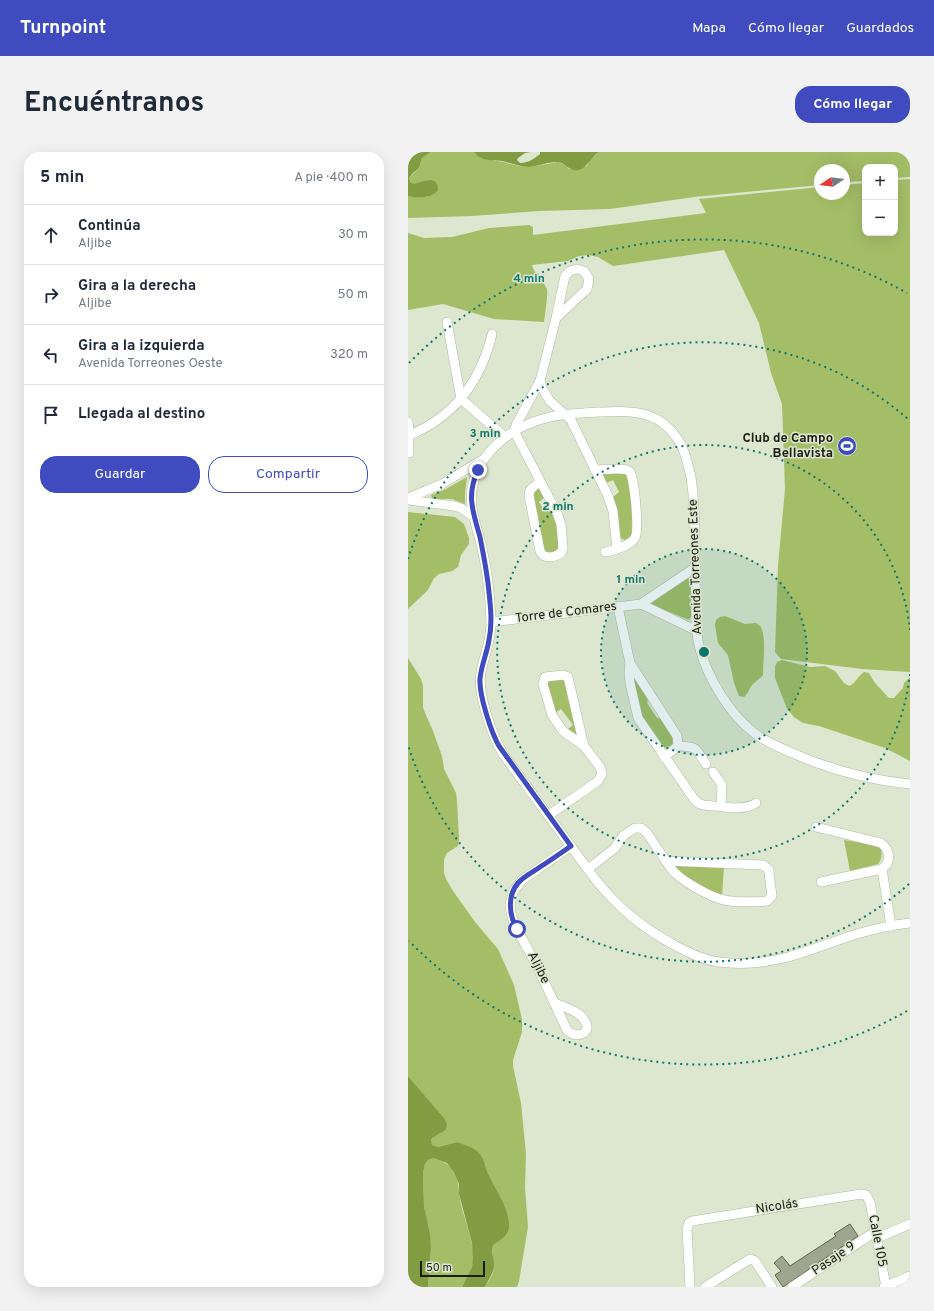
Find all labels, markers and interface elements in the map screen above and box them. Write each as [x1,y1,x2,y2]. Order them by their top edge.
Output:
text: Turnpoint [20,16,106,40]
text: Mapa [692,20,726,37]
text: Cómo llegar [748,20,824,37]
text: Guardados [846,20,914,37]
text: Encuéntranos [24,86,204,122]
button: Cómo llegar [795,86,910,123]
north arrow [814,164,850,200]
map controls [862,164,898,236]
button: + [862,164,898,200]
text: 5 min [40,167,84,189]
text: A pie · 400 m [294,170,368,186]
button: − [862,200,898,236]
text: Continúa [78,217,140,236]
icon: ahead [40,224,62,246]
text: 30 m [338,227,368,243]
text: Aljibe [78,236,112,252]
text: 4 min [513,271,545,287]
text: Gira a la derecha [78,277,196,296]
icon: right [40,284,62,306]
text: 50 m [338,287,368,303]
text: Aljibe [78,296,112,312]
text: Gira a la izquierda [78,337,205,356]
icon: left [40,344,62,366]
text: 320 m [330,347,368,363]
text: Avenida Torreones Oeste [78,356,222,372]
icon: arrive [40,404,62,426]
text: Llegada al destino [78,405,205,424]
text: 3 min [469,426,501,442]
place label: Club de Campo Bellavista [742,431,833,462]
sports icon: Club de Campo Bellavista [836,435,858,457]
button: Guardar [40,456,200,493]
button: Compartir [208,456,368,493]
route end [469,461,487,479]
text: 2 min [542,499,574,515]
street label: Avenida Torreones Este [686,499,706,635]
text: 1 min [617,572,645,588]
street label: Torre de Comares [514,599,618,627]
centre of rings [697,645,711,659]
route start [508,920,526,938]
street label: Aljibe [523,949,553,987]
street label: Nicolás [755,1196,799,1218]
street label: Calle 105 [864,1213,890,1269]
street label: Pasaje 9 [809,1239,859,1279]
scale bar [420,1259,485,1278]
text: 50 m [426,1261,452,1275]

